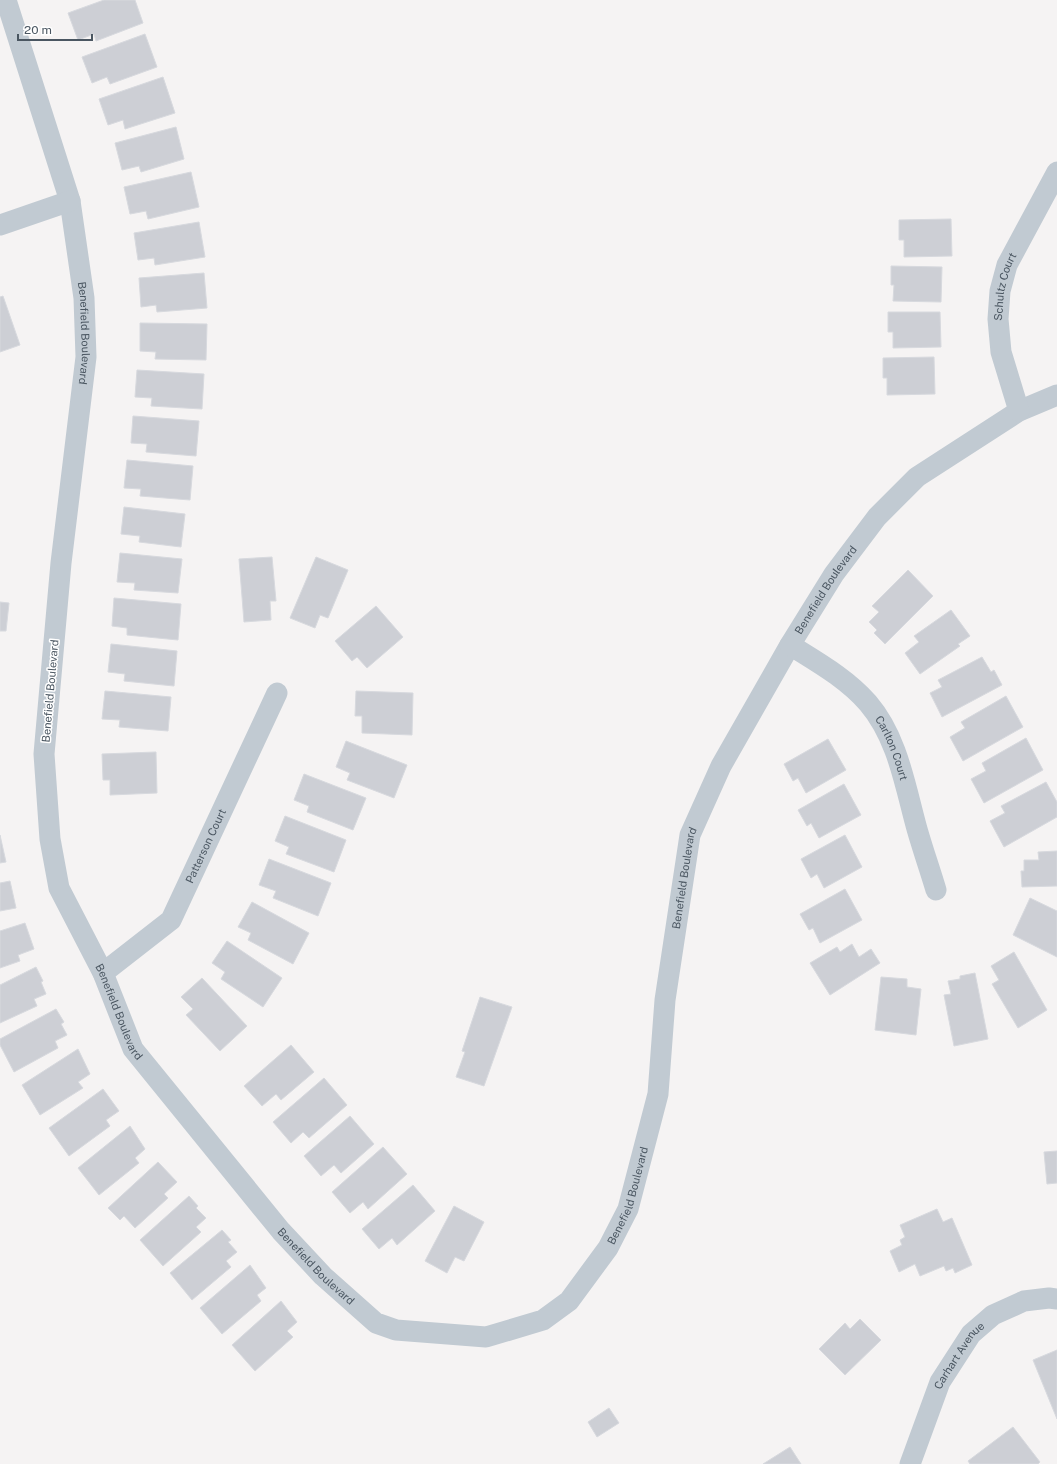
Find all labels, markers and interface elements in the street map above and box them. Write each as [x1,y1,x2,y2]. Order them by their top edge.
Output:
scale bar [18,16,92,42]
text: 20 m [24,23,52,37]
street label: Schultz Court [992,251,1019,321]
street label: Benefield Boulevard [76,281,92,385]
street label: Benefield Boulevard [792,543,859,636]
street label: Benefield Boulevard [40,639,60,743]
street label: Carlton Court [873,713,910,782]
street label: Patterson Court [183,807,228,885]
street label: Benefield Boulevard [670,825,699,930]
street label: Benefield Boulevard [93,962,145,1062]
street label: Benefield Boulevard [605,1145,650,1246]
street label: Benefield Boulevard [275,1226,357,1307]
street label: Carhart Avenue [932,1320,986,1391]

